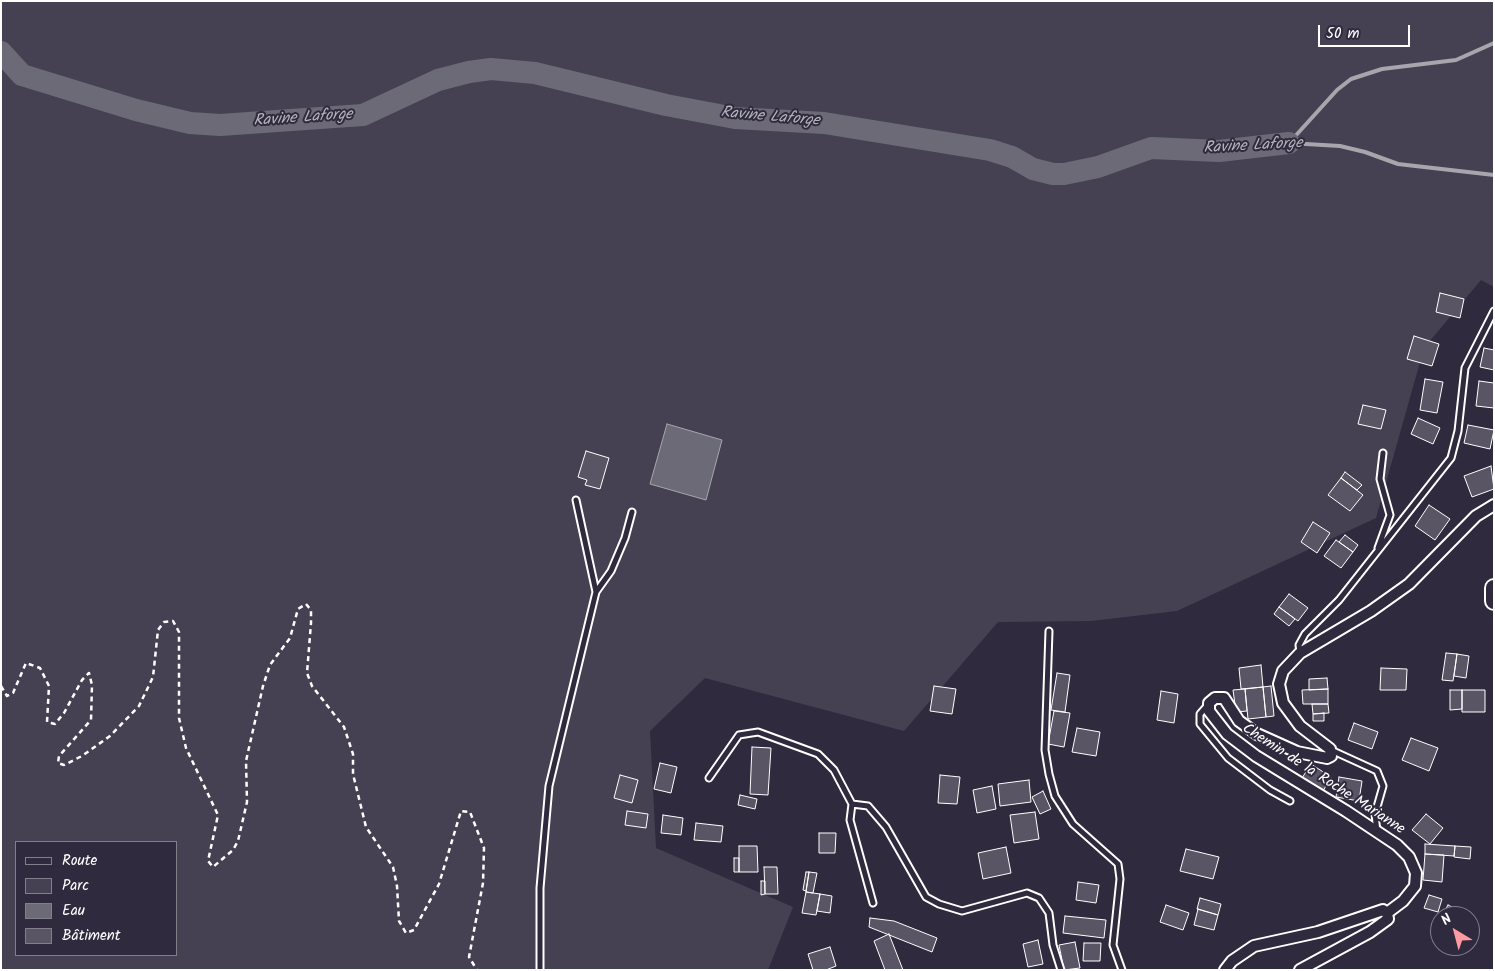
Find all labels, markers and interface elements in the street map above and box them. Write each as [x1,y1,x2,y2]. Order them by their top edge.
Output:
scale bar [1320,15,1412,47]
text: 50 m [1326,22,1360,46]
water label: Ravine Laforge [720,104,820,132]
water label: Ravine Laforge [253,106,353,132]
water label: Ravine Laforge [1203,135,1303,159]
street label: Chemin de la Roche Marianne [1238,721,1408,839]
legend [15,841,178,956]
text: Route [62,849,97,873]
text: Parc [62,874,89,898]
text: Eau [62,899,85,923]
north arrow [1430,906,1480,956]
text: N [1436,908,1457,931]
text: Bâtiment [62,924,121,948]

